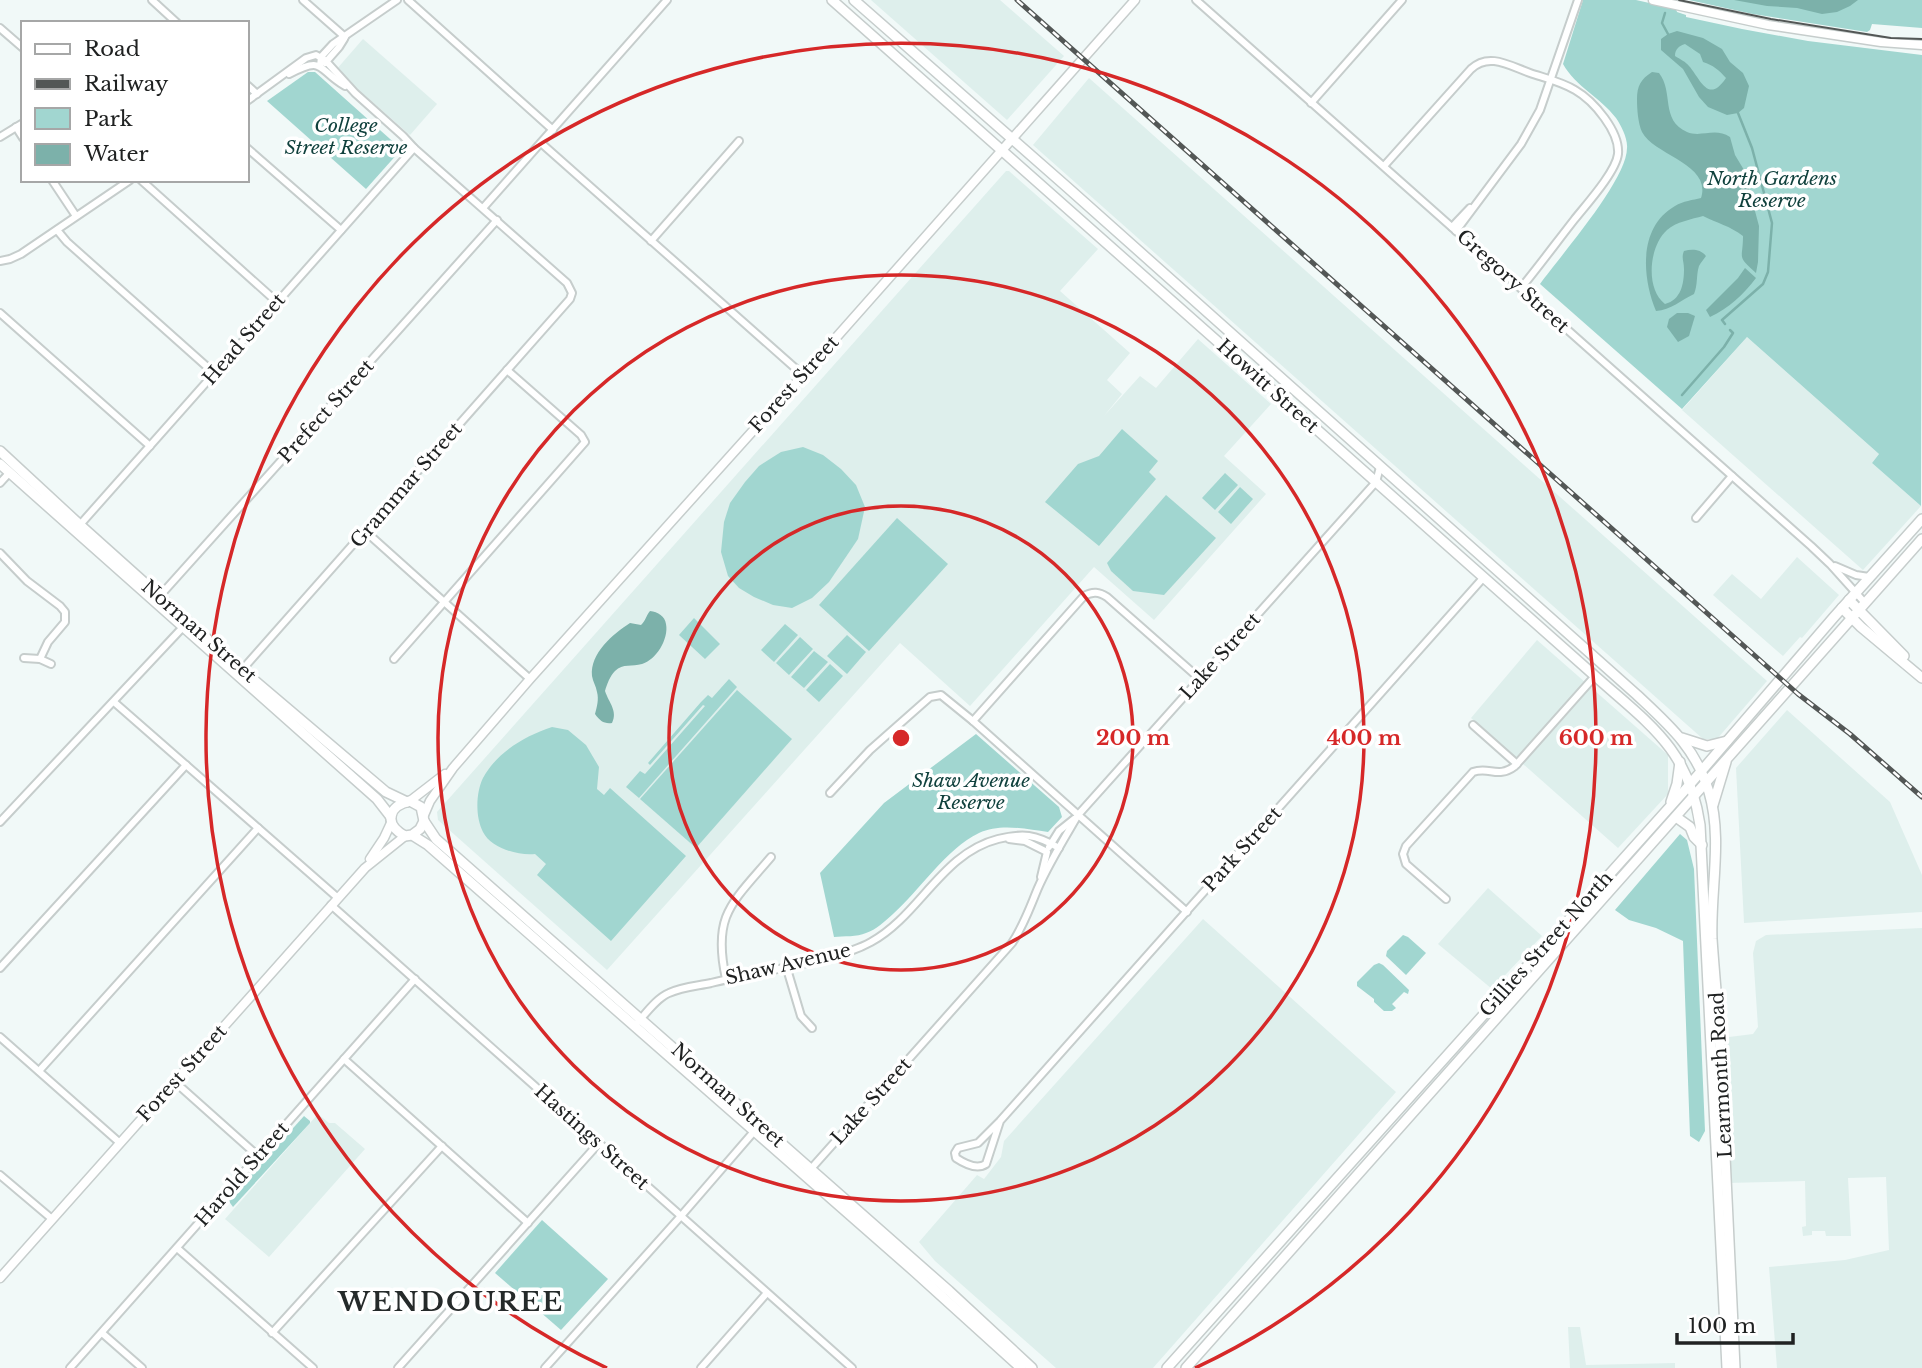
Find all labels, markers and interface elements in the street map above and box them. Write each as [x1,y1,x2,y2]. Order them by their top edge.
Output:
legend [21,21,248,182]
text: Road [84,36,140,62]
text: Railway [84,71,169,97]
text: Park [84,106,133,132]
park label: College Street Reserve [284,114,408,159]
text: Water [83,141,148,167]
park label: North Gardens Reserve [1706,167,1837,212]
street label: Gregory Street [1452,225,1575,338]
street label: Head Street [198,288,291,390]
street label: Forest Street [744,330,844,437]
street label: Howitt Street [1212,334,1324,438]
street label: Prefect Street [274,354,379,467]
street label: Grammar Street [345,417,467,552]
street label: Norman Street [137,575,262,688]
street label: Lake Street [1175,607,1266,704]
text: 200 m [1096,725,1170,751]
text: 400 m [1327,725,1401,751]
text: 600 m [1559,725,1633,751]
centre of rings [889,726,913,750]
park label: Shaw Avenue Reserve [912,769,1030,814]
street label: Park Street [1198,801,1287,896]
street label: Gillies Street North [1475,867,1617,1021]
street label: Shaw Avenue [723,938,853,990]
street label: Learmonth Road [1705,991,1737,1159]
street label: Forest Street [132,1019,232,1126]
street label: Norman Street [667,1038,790,1152]
street label: Lake Street [826,1052,917,1149]
street label: Hastings Street [530,1080,655,1195]
street label: Harold Street [190,1116,294,1231]
district label: WENDOUREE [337,1286,564,1318]
scale bar [1677,1302,1792,1346]
text: 100 m [1688,1313,1756,1339]

